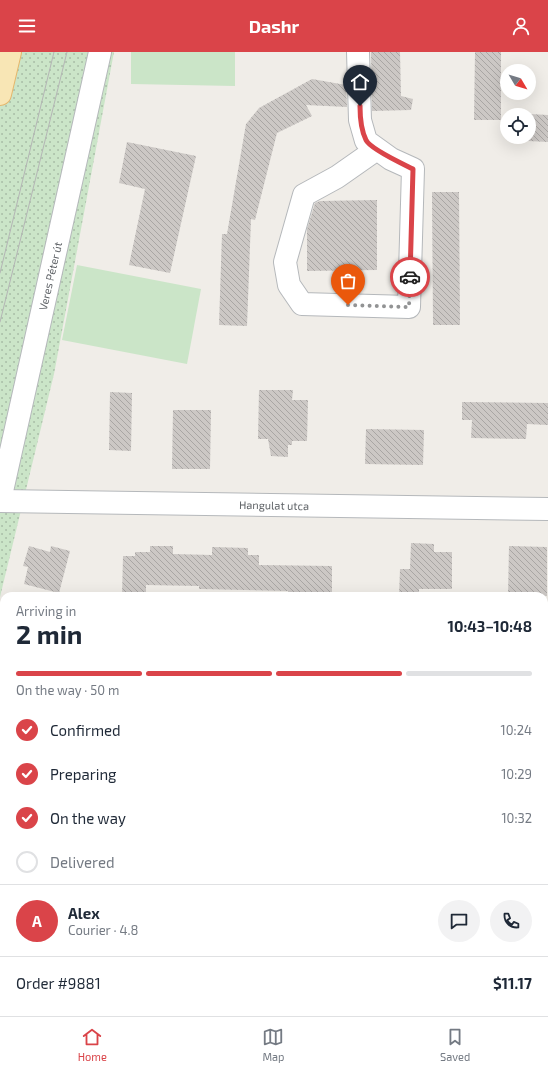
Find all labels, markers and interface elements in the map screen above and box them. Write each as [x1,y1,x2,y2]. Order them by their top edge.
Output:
icon: menu [16,15,38,37]
text: Dashr [249,15,299,37]
icon: person [510,15,532,37]
north arrow [500,64,536,100]
map controls [500,64,536,144]
pin [343,65,377,106]
icon: home [349,71,371,93]
button: locate [500,108,536,144]
street label: Veres Péter út [36,240,64,312]
courier [390,257,430,297]
pin [331,264,365,305]
icon: car [399,266,421,288]
icon: bag [337,270,359,292]
street label: Hangulat utca [239,498,309,512]
text: Arriving in [16,603,76,619]
text: 10:43–10:48 [448,617,532,635]
text: 2 min [16,618,82,649]
text: On the way · 50 m [16,682,119,698]
icon: check [16,719,38,741]
text: Confirmed [50,721,121,739]
text: 10:24 [501,722,532,738]
icon: check [16,763,38,785]
text: Preparing [50,765,116,783]
text: 10:29 [501,766,532,782]
icon: check [16,807,38,829]
text: On the way [50,809,126,827]
text: 10:32 [501,810,532,826]
text: Delivered [50,853,115,871]
button: chat [438,900,480,942]
button: phone [490,900,532,942]
text: Alex [68,904,100,922]
text: A [32,912,42,930]
text: Courier · 4.8 [68,922,138,938]
text: Order #9881 [16,974,101,992]
text: $11.17 [493,974,532,992]
tab: Home [78,1026,107,1063]
tab: Map [262,1026,285,1063]
tab: Saved [440,1026,470,1063]

